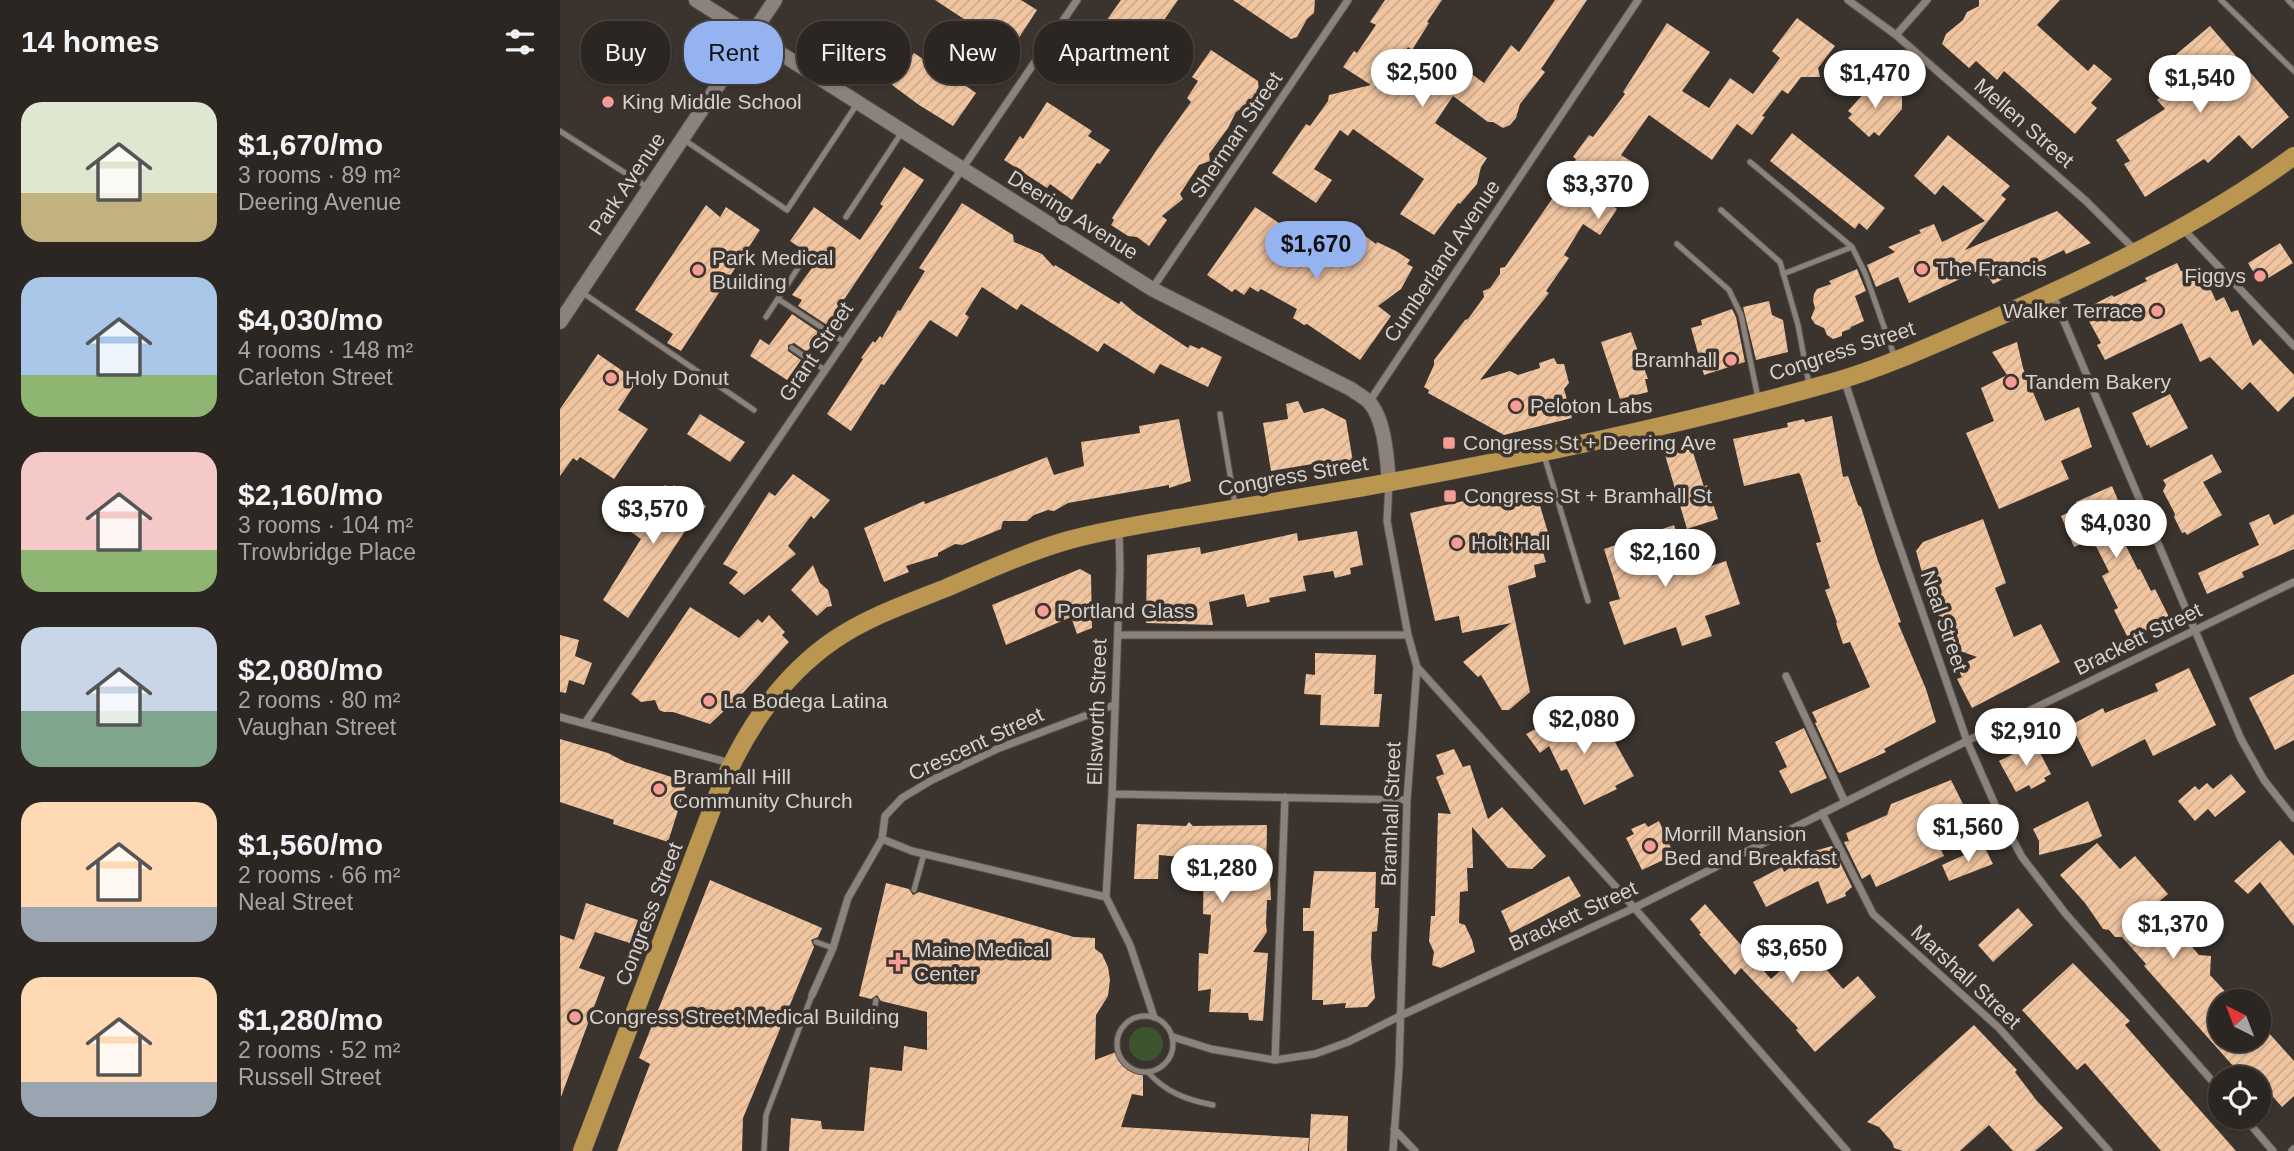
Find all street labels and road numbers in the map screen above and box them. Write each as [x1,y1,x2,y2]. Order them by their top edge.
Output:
street label: Sherman Street [1185,67,1286,202]
street label: Mellen Street [1970,73,2079,172]
street label: Park Avenue [584,128,669,239]
street label: Deering Avenue [1004,165,1143,264]
street label: Cumberland Avenue [1379,176,1504,346]
street label: Grant Street [774,298,857,406]
street label: Congress Street [1766,316,1918,385]
street label: Congress Street [1216,451,1370,500]
street label: Neal Street [1916,567,1972,674]
street label: Brackett Street [2070,598,2205,679]
street label: Ellsworth Street [1082,638,1111,786]
street label: Crescent Street [905,702,1047,785]
street label: Bramhall Street [1376,741,1405,887]
street label: Congress Street [611,839,687,989]
street label: Brackett Street [1505,876,1641,955]
street label: Marshall Street [1907,920,2026,1033]

